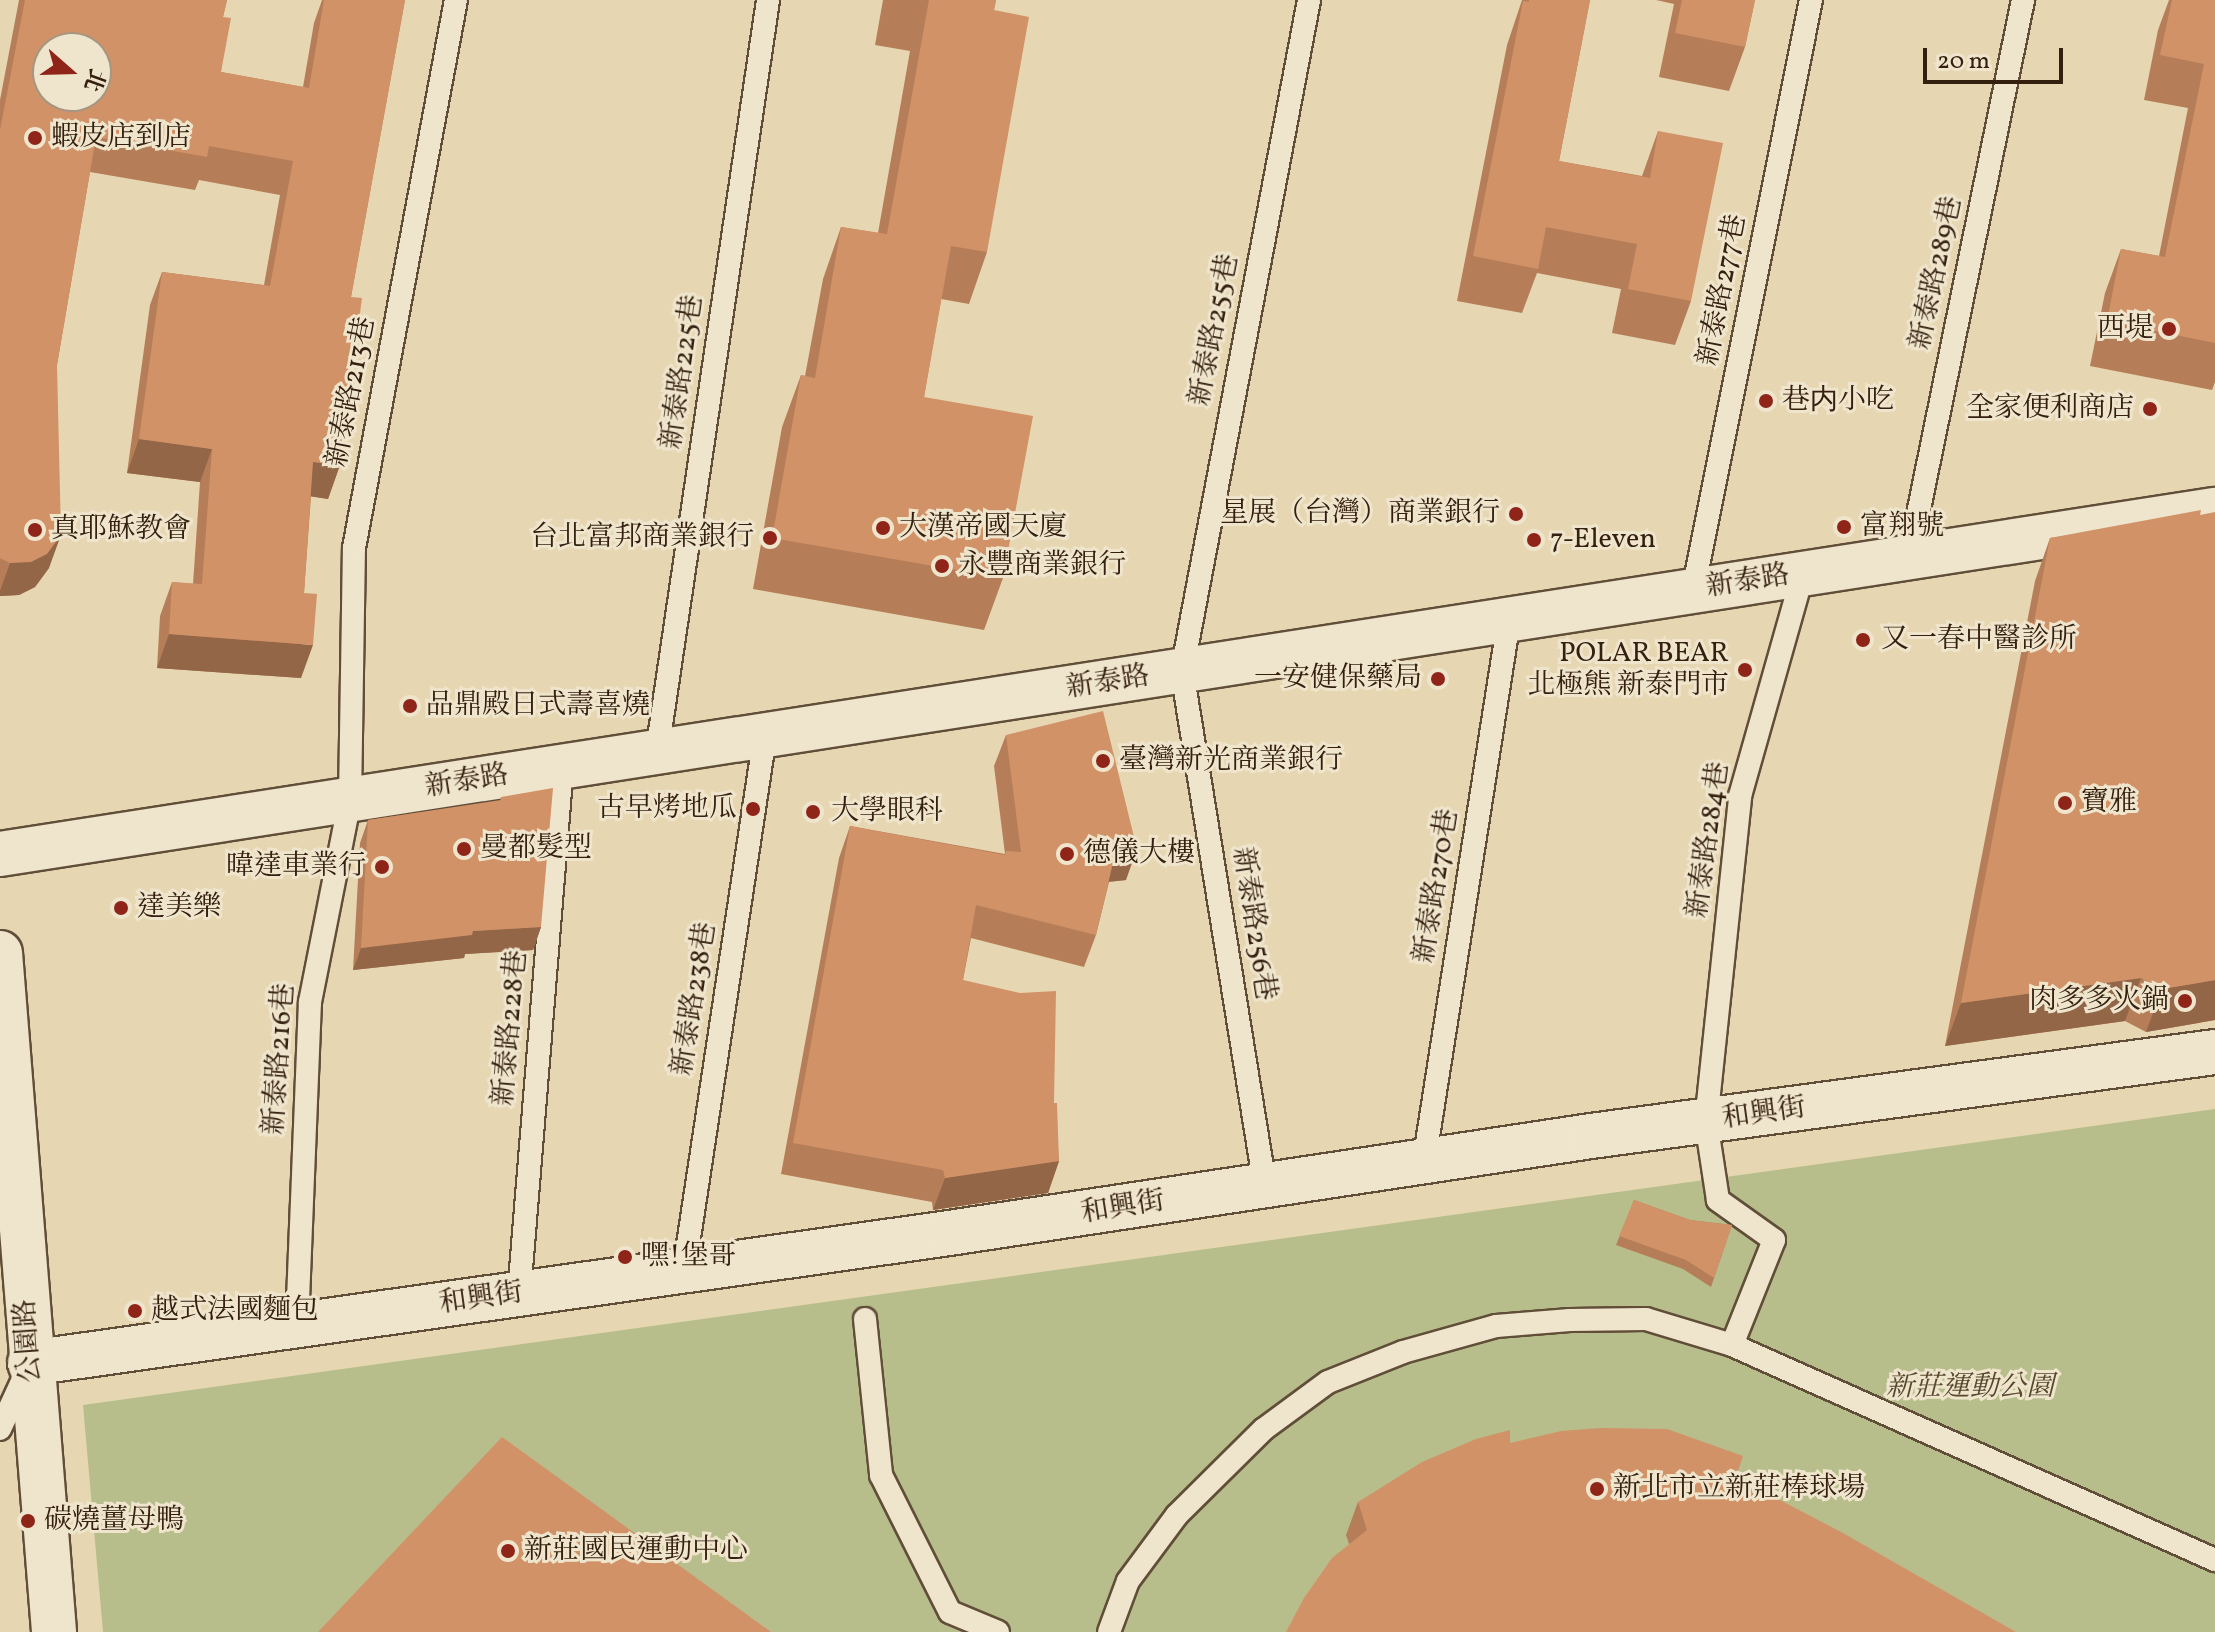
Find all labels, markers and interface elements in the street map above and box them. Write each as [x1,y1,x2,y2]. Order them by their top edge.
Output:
north arrow [32,32,112,112]
scale bar [1927,32,2067,82]
text: 20 m [1937,45,1990,79]
text: 北 [75,64,111,95]
place label: 蝦皮店到店 [51,121,191,155]
marker: 蝦皮店到店 [26,129,44,147]
street label: 新泰路289巷 [1904,193,1970,353]
street label: 新泰路277巷 [1692,211,1754,369]
street label: 新泰路255巷 [1184,251,1246,409]
street label: 新泰路225巷 [656,293,710,451]
place label: 西堤 [2097,312,2153,346]
street label: 新泰路213巷 [321,314,383,470]
marker: 西堤 [2160,320,2178,338]
place label: 巷内小吃 [1782,384,1894,418]
marker: 巷内小吃 [1757,392,1775,410]
place label: 全家便利商店 [1966,392,2134,426]
marker: 全家便利商店 [2141,400,2159,418]
place label: 星展（台灣）商業銀行 [1220,497,1500,531]
marker: 星展（台灣）商業銀行 [1507,505,1525,523]
place label: 富翔號 [1860,510,1944,544]
place label: 大漢帝國天廈 [899,511,1067,545]
place label: 真耶穌教會 [51,513,191,547]
marker: 富翔號 [1835,518,1853,536]
marker: 大漢帝國天廈 [874,519,892,537]
marker: 真耶穌教會 [26,521,44,539]
place label: 台北富邦商業銀行 [530,521,754,555]
place label: 7-Eleven [1550,523,1656,557]
marker: 台北富邦商業銀行 [761,529,779,547]
marker: 7-Eleven [1525,531,1543,549]
place label: 永豐商業銀行 [958,549,1126,583]
marker: 永豐商業銀行 [933,557,951,575]
street label: 新泰路 [1704,559,1792,605]
place label: 又一春中醫診所 [1881,623,2077,657]
marker: 又一春中醫診所 [1852,629,1874,651]
place label: POLAR BEAR 北極熊 新泰門市 [1527,637,1729,703]
street label: 新泰路 [1064,660,1152,706]
marker: POLAR BEAR 北極熊 新泰門市 [1736,661,1754,679]
place label: 一安健保藥局 [1254,662,1422,696]
marker: 一安健保藥局 [1429,670,1447,688]
place label: 品鼎殿日式壽喜燒 [426,689,650,723]
marker: 品鼎殿日式壽喜燒 [401,697,419,715]
place label: 臺灣新光商業銀行 [1119,744,1343,778]
marker: 臺灣新光商業銀行 [1094,752,1112,770]
street label: 新泰路 [423,759,511,805]
street label: 新泰路284巷 [1681,760,1737,920]
place label: 寶雅 [2081,786,2137,820]
place label: 古早烤地瓜 [597,792,737,826]
marker: 寶雅 [2056,794,2074,812]
place label: 大學眼科 [831,795,943,829]
marker: 古早烤地瓜 [744,800,762,818]
marker: 大學眼科 [802,801,824,823]
street label: 新泰路270巷 [1408,807,1466,965]
place label: 曼都髮型 [480,832,592,866]
place label: 德儀大樓 [1083,837,1195,871]
marker: 曼都髮型 [455,840,473,858]
marker: 德儀大樓 [1058,845,1076,863]
street label: 新泰路256巷 [1224,845,1282,1003]
place label: 暐達車業行 [226,850,366,884]
marker: 暐達車業行 [373,858,391,876]
place label: 達美樂 [137,891,221,925]
marker: 達美樂 [112,899,130,917]
street label: 新泰路238巷 [666,920,724,1078]
street label: 新泰路228巷 [487,949,535,1107]
street label: 新泰路216巷 [258,982,302,1136]
place label: 肉多多火鍋 [2029,984,2169,1018]
marker: 肉多多火鍋 [2176,992,2194,1010]
street label: 和興街 [1720,1092,1808,1136]
street label: 和興街 [1079,1185,1167,1231]
place label: 嘿!堡哥 [641,1240,737,1274]
marker: 嘿!堡哥 [616,1248,634,1266]
street label: 和興街 [437,1277,525,1321]
place label: 越式法國麵包 [151,1294,319,1328]
street label: 公園路 [9,1298,49,1384]
marker: 越式法國麵包 [126,1302,144,1320]
park label: 新莊運動公園 [1886,1371,2054,1405]
place label: 新北市立新莊棒球場 [1613,1472,1865,1506]
marker: 新北市立新莊棒球場 [1588,1480,1606,1498]
place label: 碳燒薑母鴨 [44,1504,184,1538]
marker: 碳燒薑母鴨 [19,1512,37,1530]
place label: 新莊國民運動中心 [524,1534,748,1568]
marker: 新莊國民運動中心 [499,1542,517,1560]

